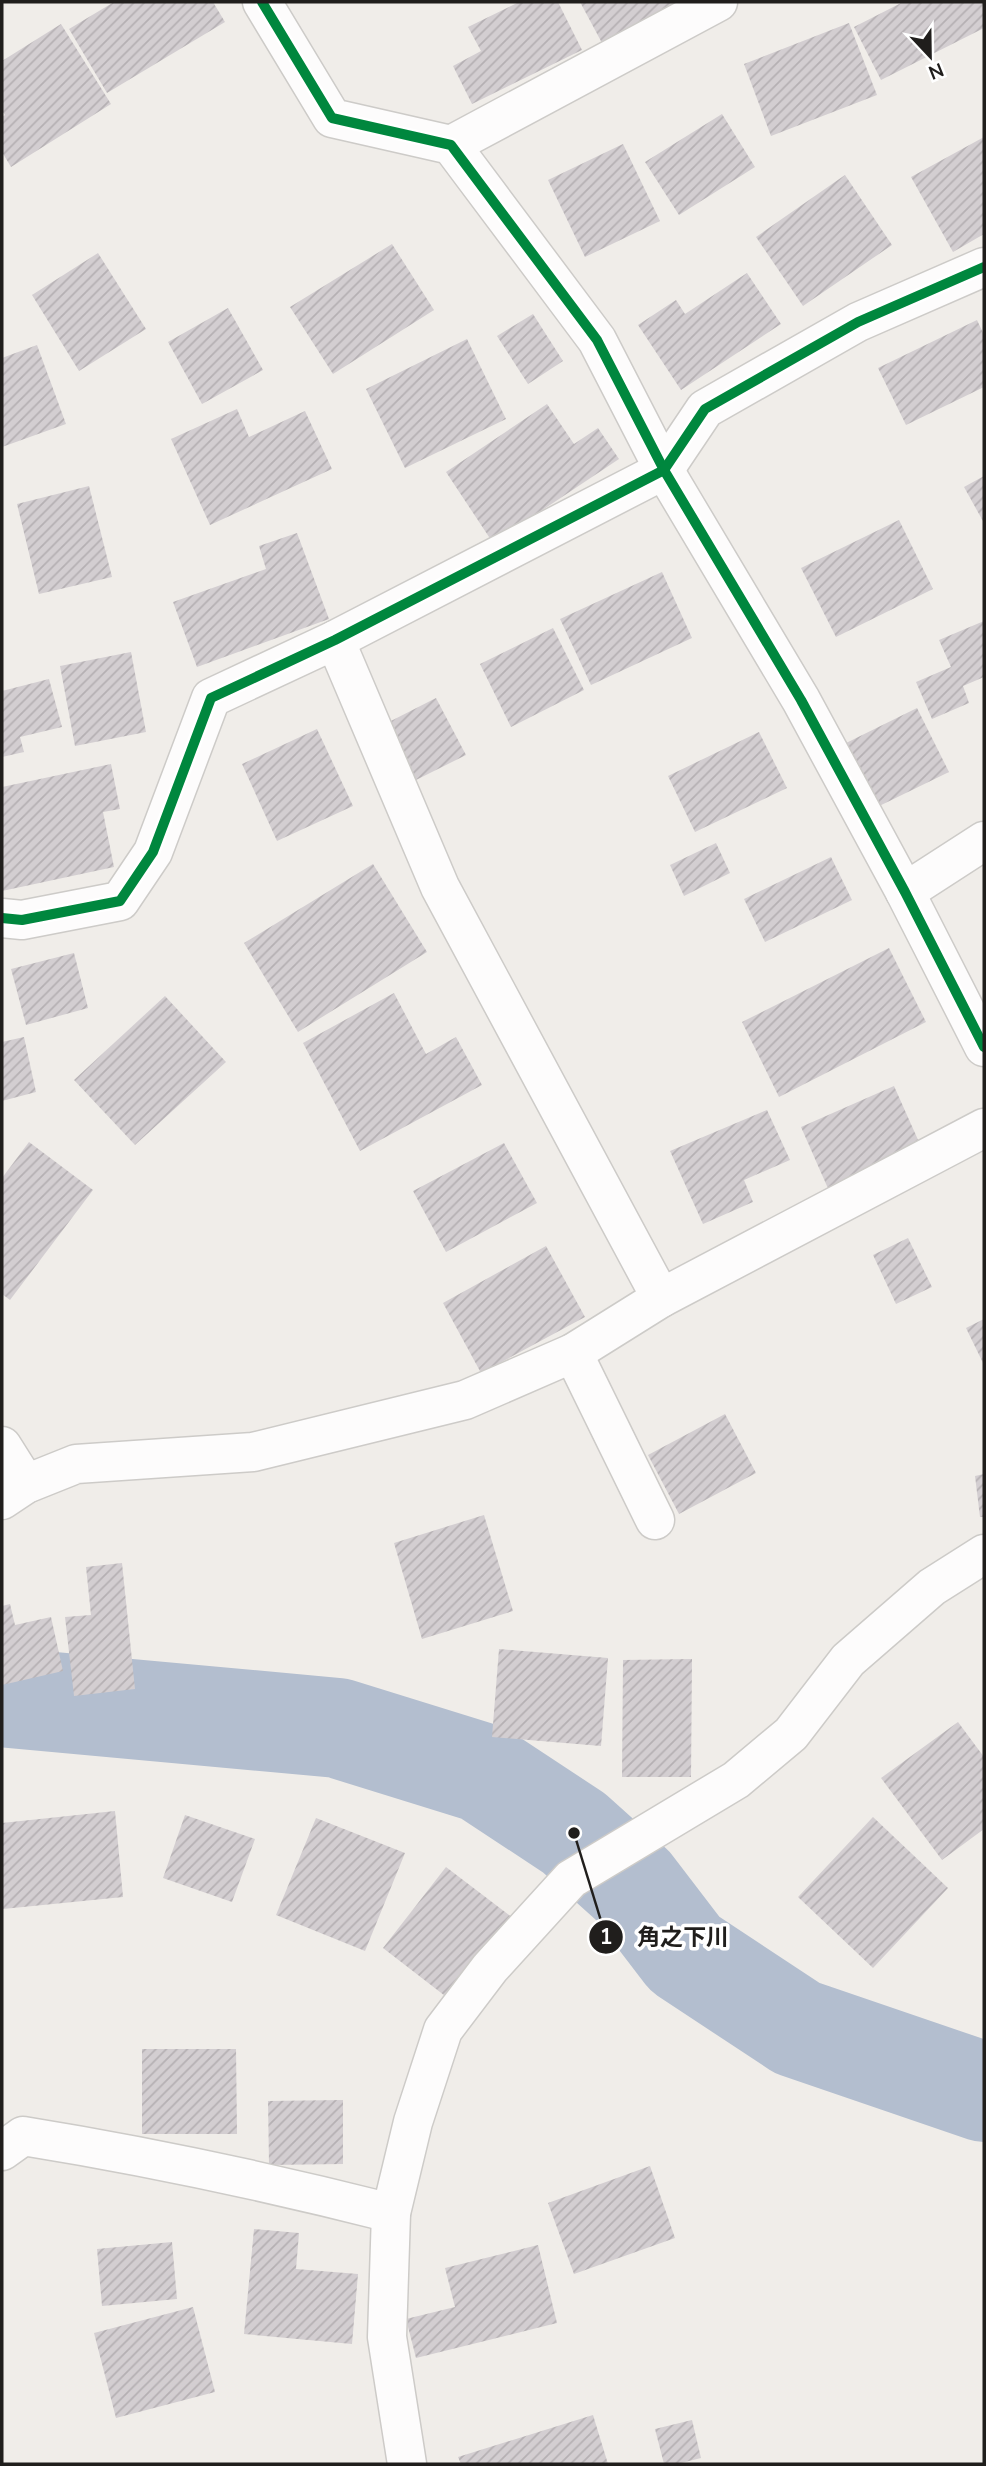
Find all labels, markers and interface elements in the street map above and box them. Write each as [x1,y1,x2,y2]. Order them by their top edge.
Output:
north arrow [895,21,965,91]
text: N [925,56,947,86]
callout: 角之下川 [588,1915,743,1959]
text: 角之下川 [637,1922,729,1953]
text: 1 [600,1923,612,1951]

